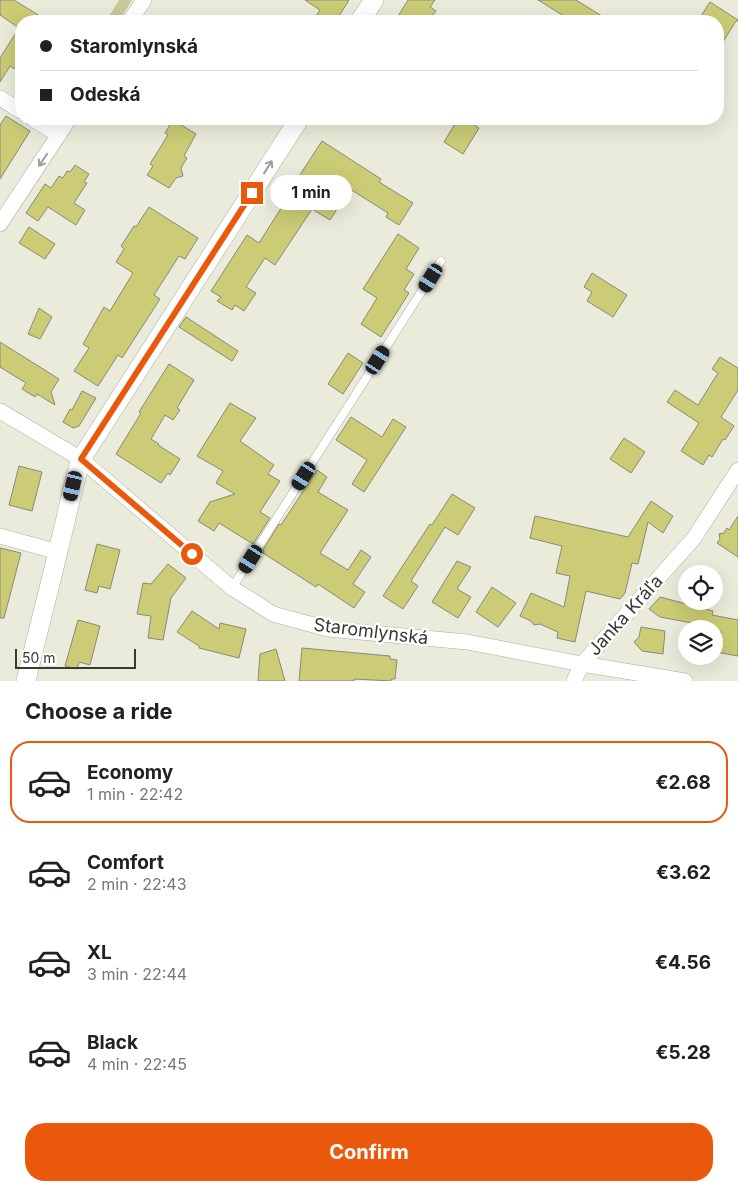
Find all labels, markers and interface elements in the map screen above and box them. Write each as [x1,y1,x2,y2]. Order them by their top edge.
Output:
text: Staromlynská [70,35,198,58]
text: Odeská [70,83,141,106]
one-way arrow [38,152,48,166]
one-way arrow [264,161,274,175]
callout: 1 min [270,176,352,210]
route end [241,182,263,204]
text: 1 min [291,182,331,202]
car [416,261,445,295]
car [363,343,392,377]
car [289,459,318,493]
car [62,470,83,502]
car [236,542,265,576]
route start [181,543,203,565]
map controls [678,565,723,665]
button: locate [678,565,723,610]
street label: Janka Kráľa [583,570,667,660]
street label: Staromlynská [312,614,430,648]
button: layers [678,620,723,665]
scale bar [15,646,136,669]
text: 50 m [22,649,56,666]
text: Choose a ride [25,698,173,724]
icon: car [27,760,72,805]
text: Economy [87,761,173,784]
text: €2.68 [656,771,711,794]
text: 1 min · 22:42 [87,784,183,804]
icon: car [27,850,72,895]
text: Comfort [87,851,164,874]
text: €3.62 [656,861,711,884]
text: 2 min · 22:43 [87,874,187,894]
icon: car [27,940,72,985]
text: XL [87,941,112,964]
text: €4.56 [655,951,711,974]
text: 3 min · 22:44 [87,964,187,984]
icon: car [27,1030,72,1075]
text: Black [87,1031,138,1054]
text: €5.28 [656,1041,711,1064]
text: 4 min · 22:45 [87,1054,187,1074]
button: Confirm [25,1123,713,1181]

